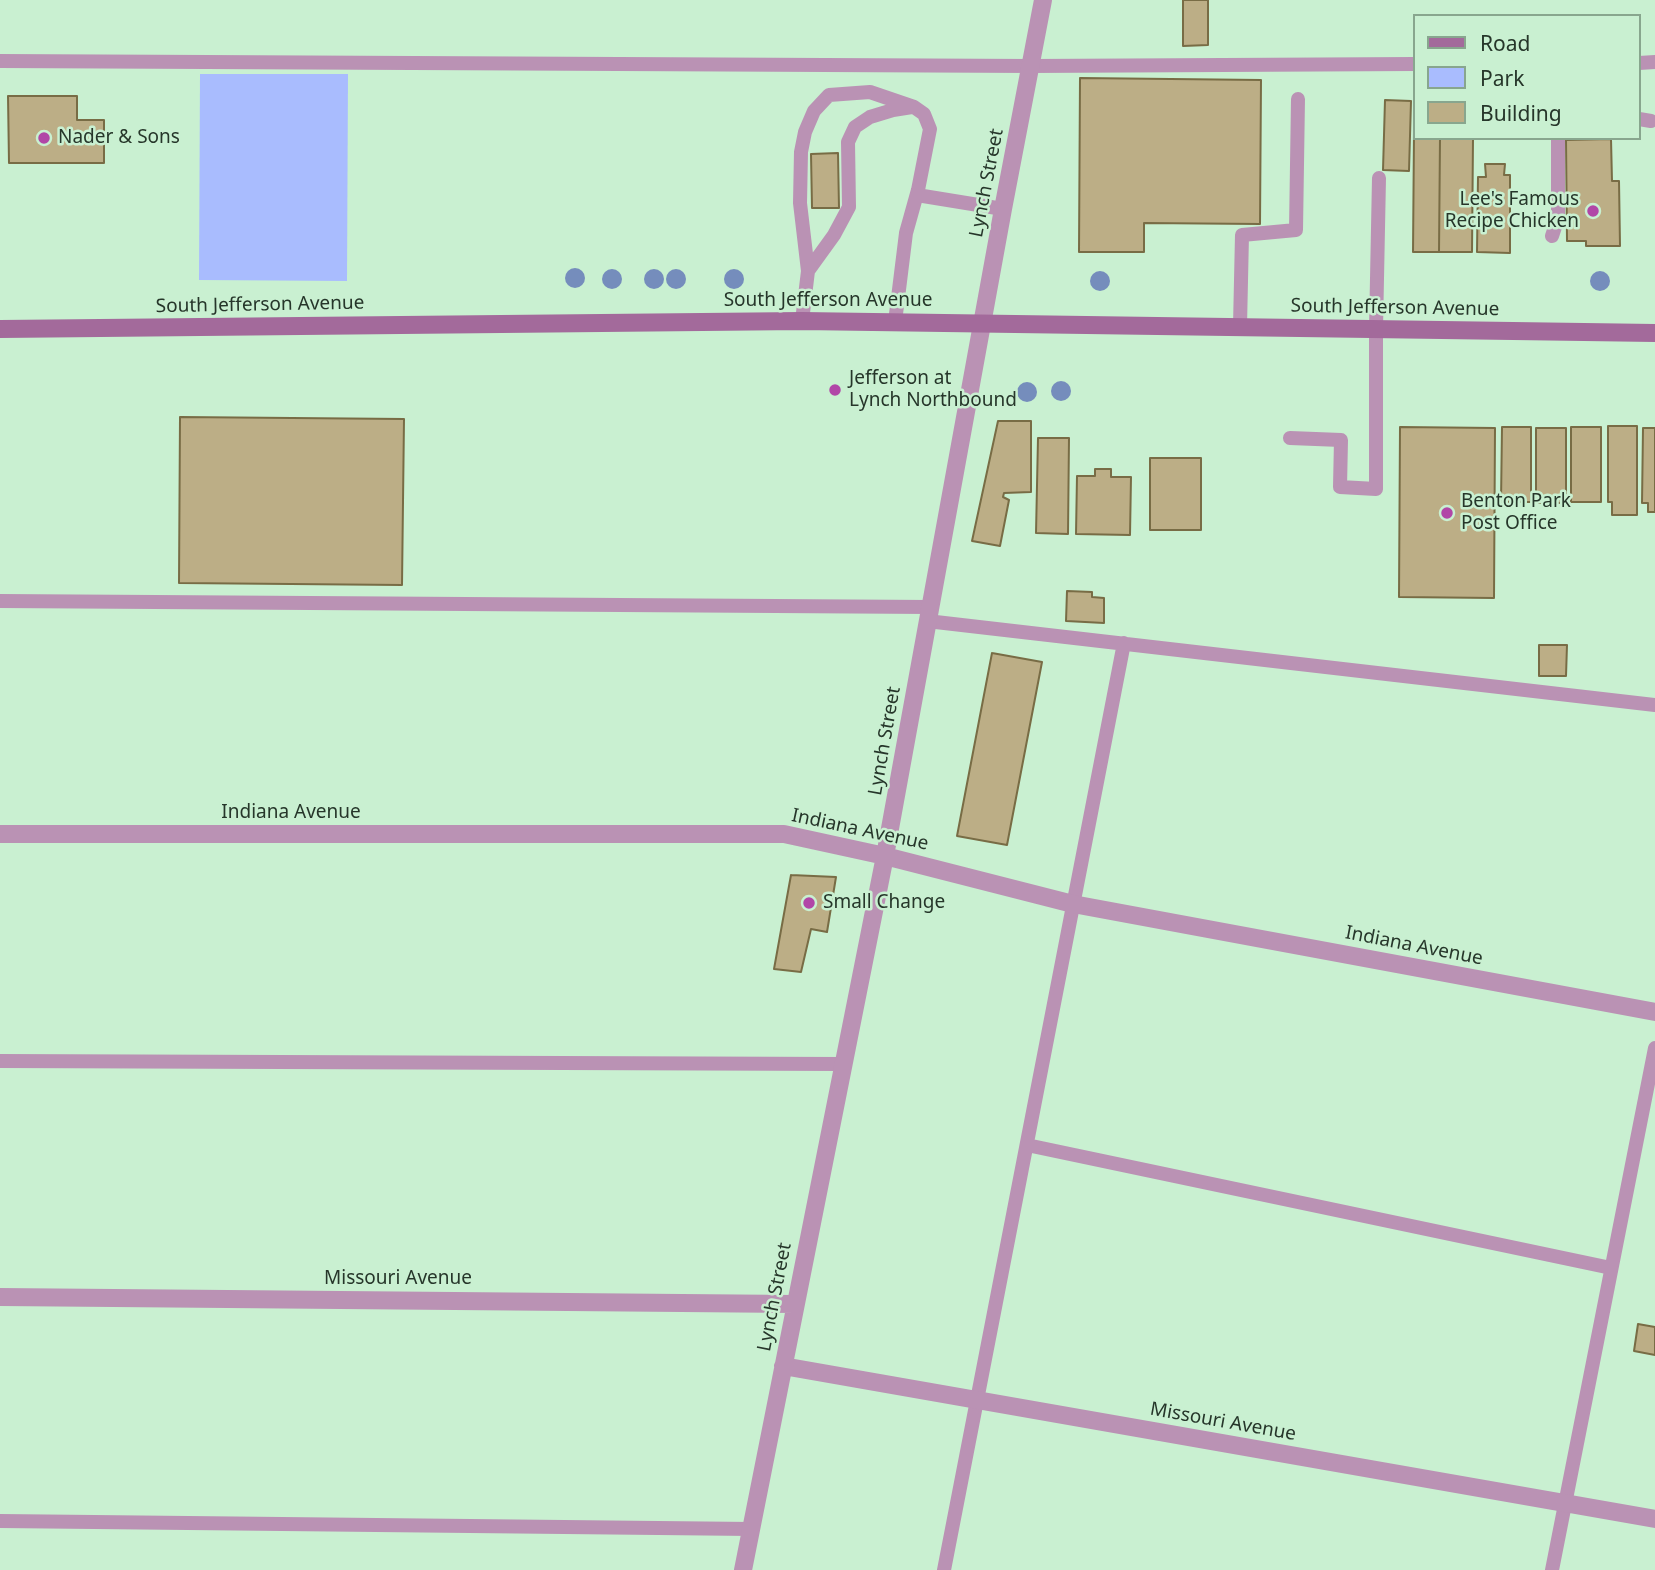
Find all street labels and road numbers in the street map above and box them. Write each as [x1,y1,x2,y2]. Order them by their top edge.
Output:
street label: Lynch Street [965,127,1009,239]
street label: South Jefferson Avenue [724,290,932,312]
street label: South Jefferson Avenue [155,292,365,318]
street label: South Jefferson Avenue [1290,295,1500,321]
street label: Lynch Street [864,685,906,797]
street label: Indiana Avenue [221,802,361,824]
street label: Indiana Avenue [789,804,931,856]
street label: Indiana Avenue [1343,922,1485,970]
street label: Lynch Street [753,1241,797,1353]
street label: Missouri Avenue [324,1268,472,1290]
street label: Missouri Avenue [1148,1398,1298,1446]

